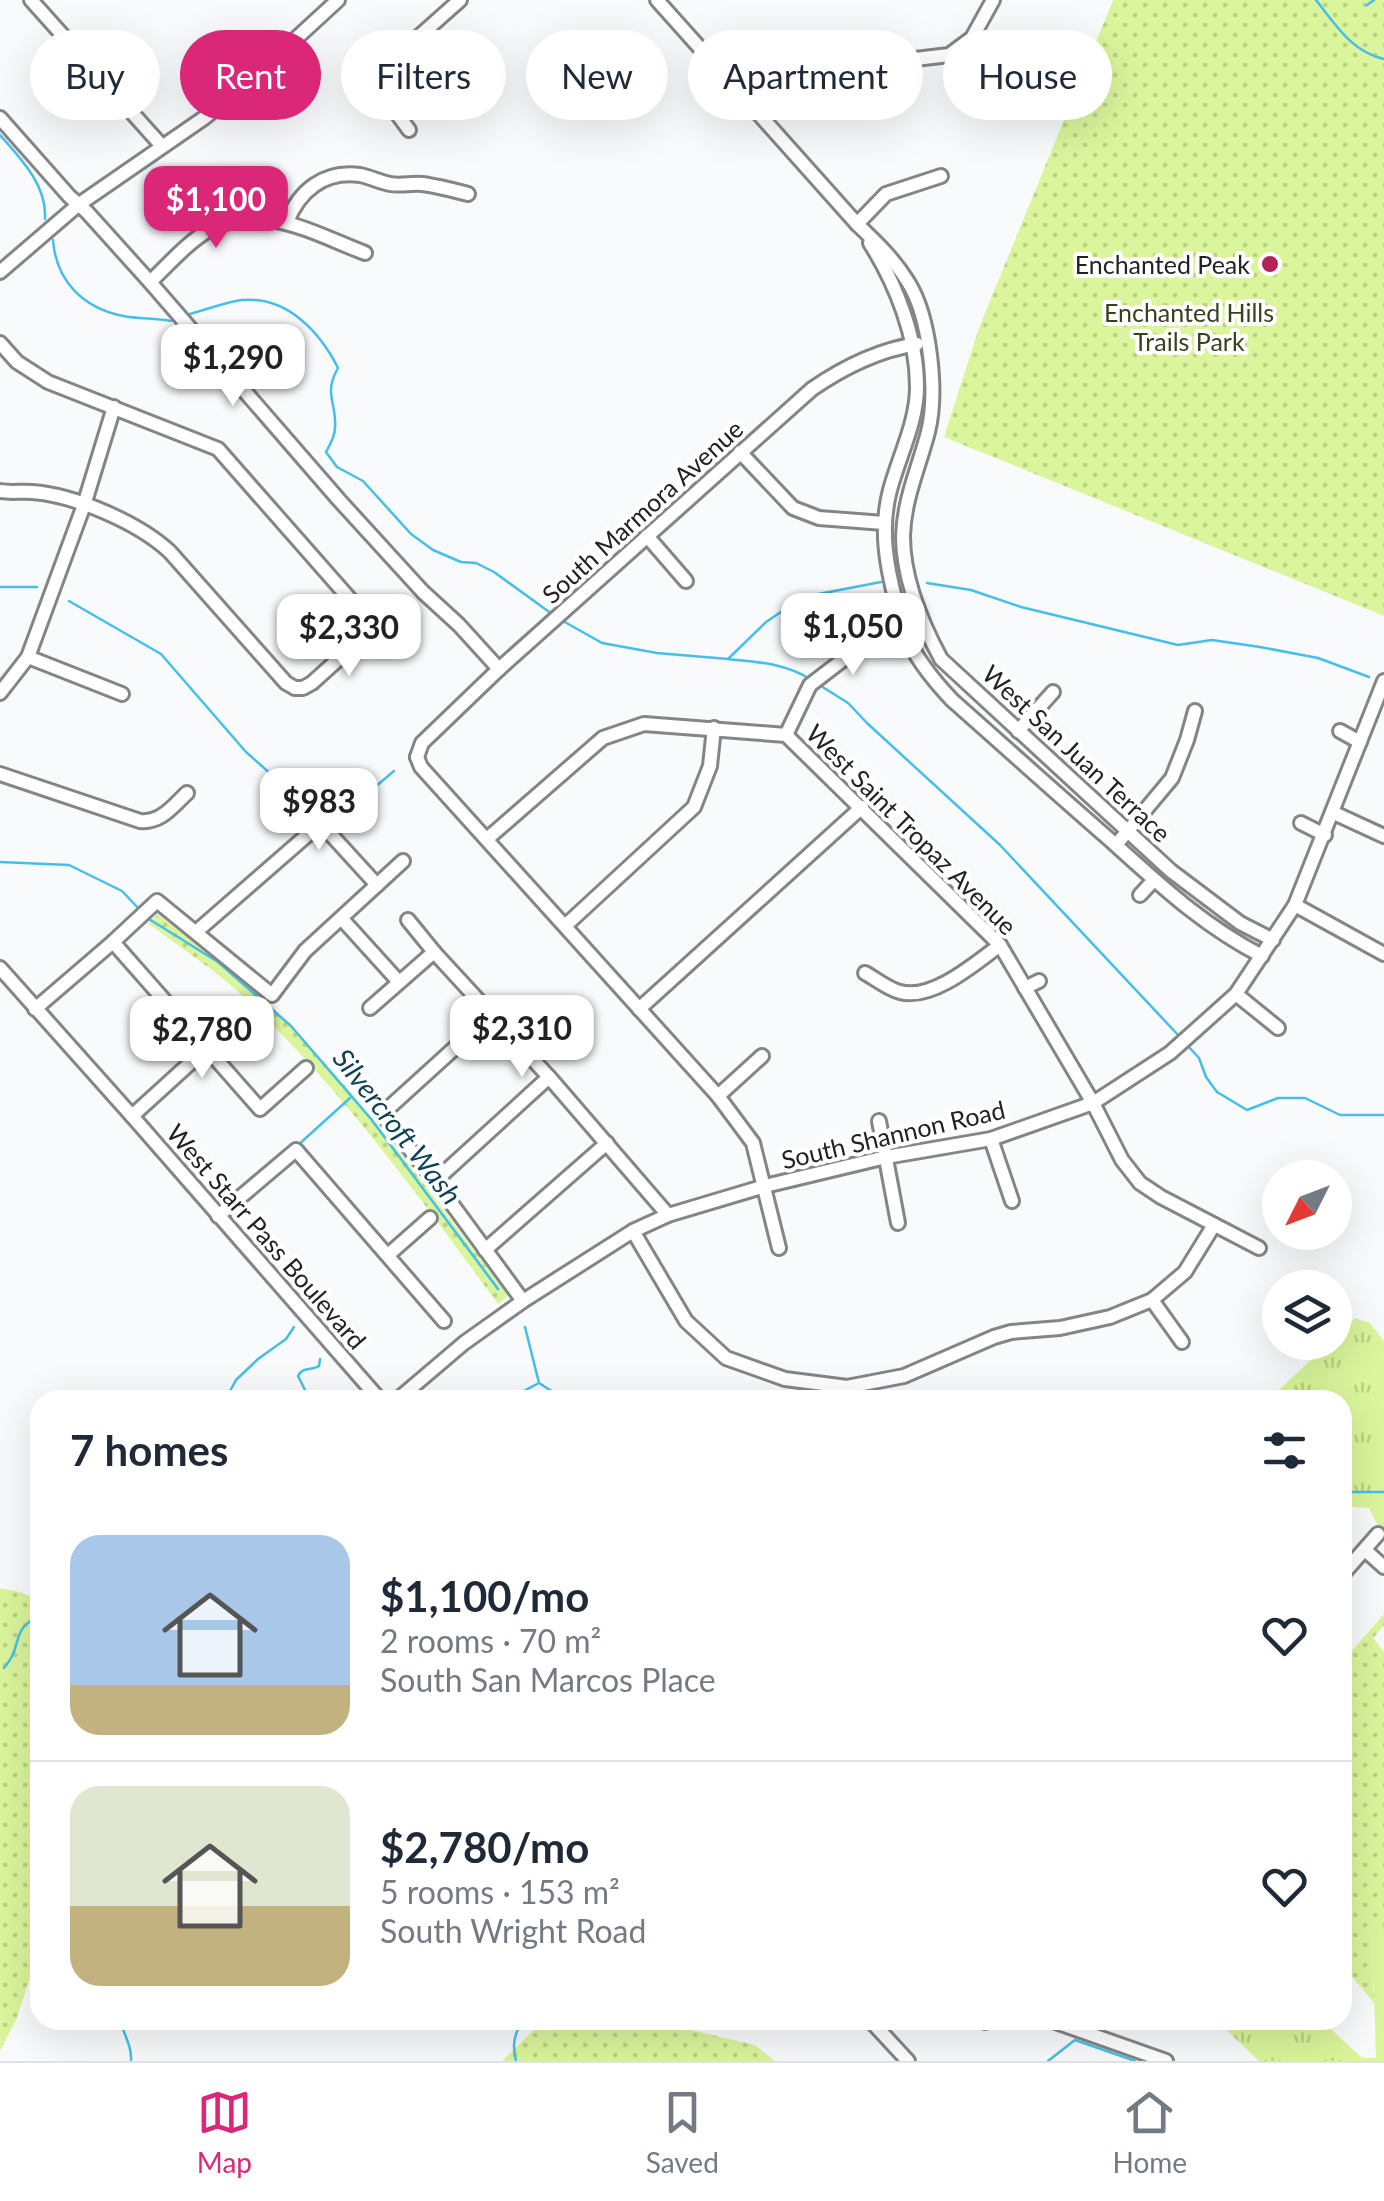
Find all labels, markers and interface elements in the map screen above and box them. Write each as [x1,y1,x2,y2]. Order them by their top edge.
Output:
chip: Buy [30,30,160,120]
chip: Rent [180,30,321,120]
chip: Filters [341,30,506,120]
chip: New [526,30,668,120]
chip: Apartment [688,30,923,120]
chip: House [943,30,1112,120]
pin: $1,100 [135,166,297,251]
text: $1,100 [166,179,266,218]
place label: Enchanted Peak [1075,249,1250,279]
marker: Enchanted Peak [1259,253,1281,275]
park label: Enchanted Hills Trails Park [1104,297,1274,356]
pin: $1,290 [152,324,314,409]
text: $1,290 [183,337,283,376]
street label: South Marmora Avenue [535,413,749,609]
pin: $1,050 [772,593,934,678]
pin: $2,330 [268,594,430,679]
text: $1,050 [803,606,903,645]
text: $2,330 [299,607,399,646]
street label: West San Juan Terrace [977,658,1177,848]
street label: West Saint Tropaz Avenue [801,718,1023,940]
pin: $983 [260,768,378,853]
text: $983 [282,781,356,820]
pin: $2,310 [441,995,603,1080]
pin: $2,780 [121,996,283,1081]
text: $2,310 [472,1008,572,1047]
text: $2,780 [152,1009,252,1048]
water label: Silvercroft Wash [327,1041,469,1211]
street label: South Shannon Road [778,1094,1008,1174]
street label: West Starr Pass Boulevard [161,1117,373,1355]
north arrow [1262,1160,1352,1250]
map controls [1262,1160,1352,1360]
button: layers [1262,1270,1352,1360]
icon: filters [1257,1423,1312,1478]
text: 7 homes [70,1425,228,1475]
text: $1,100/mo [380,1571,589,1621]
icon: home [150,1575,270,1695]
icon: heart [1257,1608,1312,1663]
text: 2 rooms · 70 m² [380,1621,601,1660]
text: South San Marcos Place [380,1660,716,1699]
text: $2,780/mo [380,1822,589,1872]
icon: home [150,1826,270,1946]
icon: heart [1257,1859,1312,1914]
text: 5 rooms · 153 m² [380,1872,620,1911]
text: South Wright Road [380,1911,646,1950]
tab: Map [197,2085,252,2179]
tab: Saved [646,2085,719,2179]
tab: Home [1113,2085,1187,2179]

